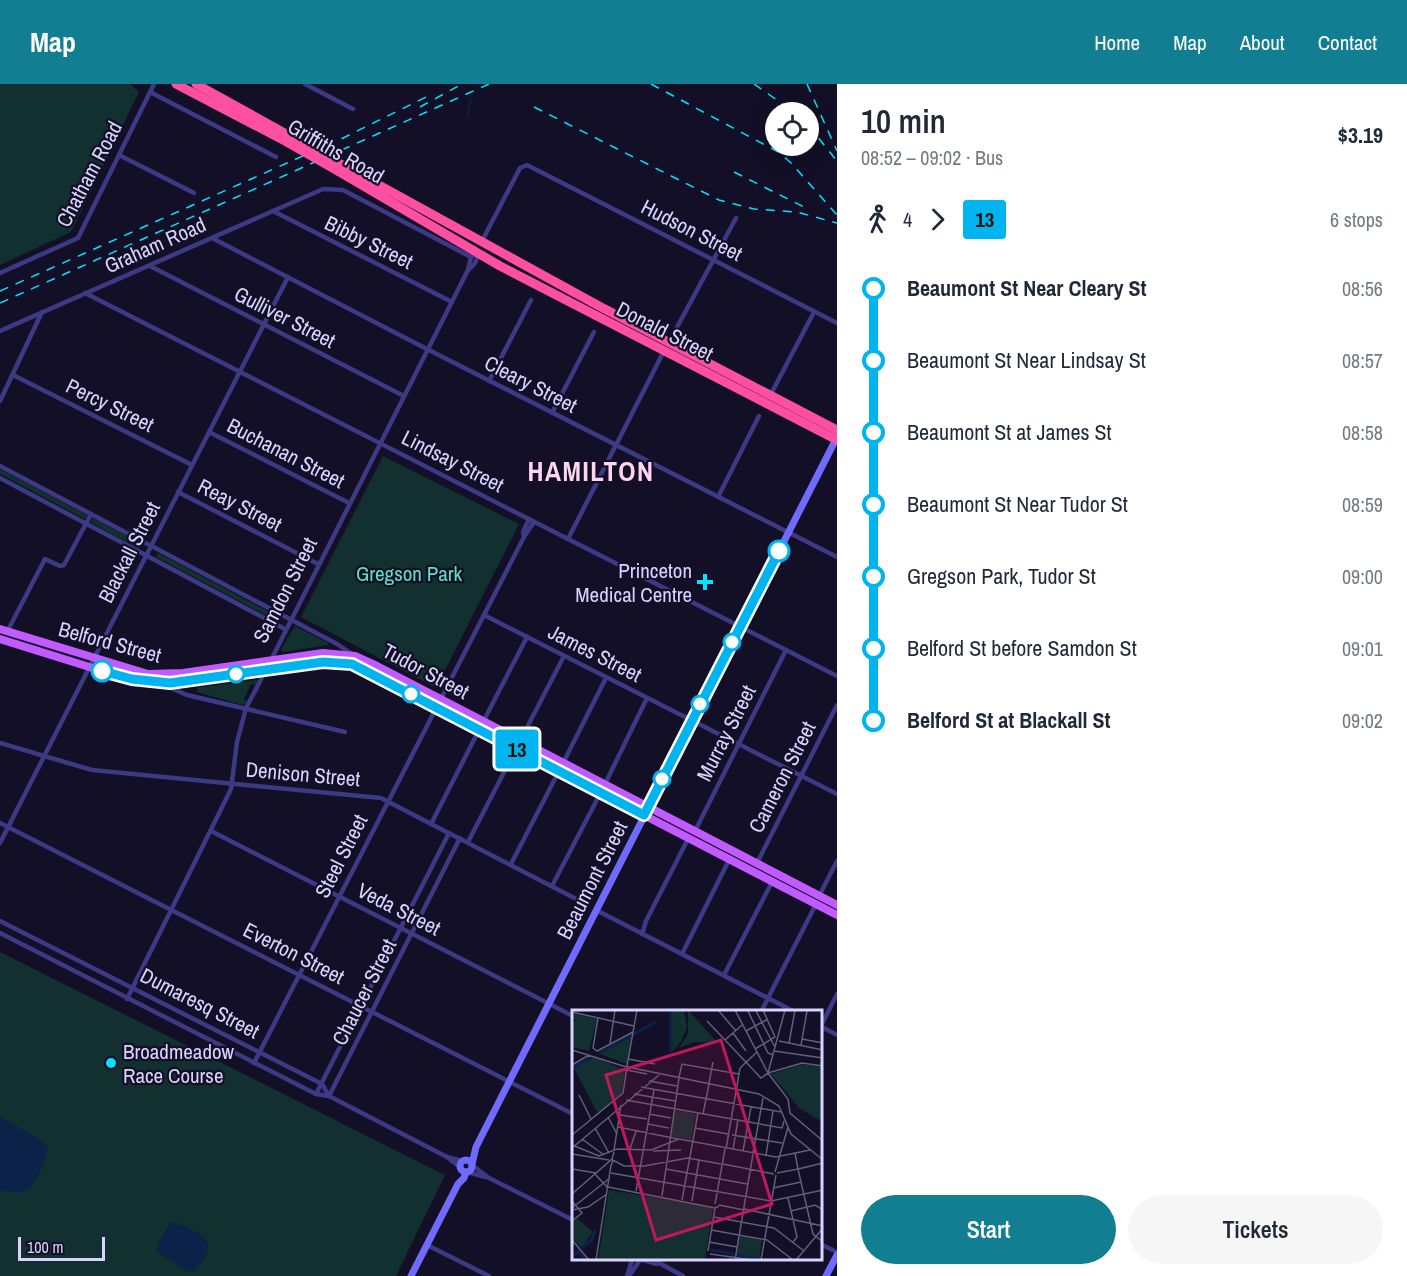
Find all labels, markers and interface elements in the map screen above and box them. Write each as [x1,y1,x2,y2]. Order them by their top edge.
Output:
text: Map [30,23,76,61]
text: Home [1094,28,1140,57]
text: Map [1173,28,1207,57]
text: About [1240,28,1285,57]
text: Contact [1318,28,1377,57]
text: 10 min [861,99,946,143]
map controls [765,102,819,156]
button: locate [765,102,819,156]
street label: Griffiths Road [282,112,390,190]
street label: Chatham Road [49,116,129,232]
text: $3.19 [1338,120,1383,150]
text: 08:52 – 09:02 · Bus [861,144,1003,171]
street label: Hudson Street [636,192,748,268]
icon: walk [861,203,894,236]
icon: forward [921,203,954,236]
text: 13 [975,205,994,234]
text: 4 [903,206,912,233]
text: 6 stops [1330,206,1383,233]
street label: Bibby Street [320,208,418,276]
street label: Graham Road [100,210,210,280]
text: Beaumont St Near Cleary St [907,273,1147,303]
text: 08:56 [1342,275,1383,302]
street label: Gulliver Street [229,279,341,355]
street label: Donald Street [612,294,719,368]
text: Beaumont St Near Lindsay St [907,345,1146,375]
text: 08:57 [1342,347,1383,374]
street label: Cleary Street [480,348,583,420]
street label: Percy Street [61,371,159,439]
street label: Buchanan Street [222,411,350,495]
text: Beaumont St at James St [907,417,1112,447]
text: 08:58 [1342,419,1383,446]
street label: Lindsay Street [397,423,509,499]
district label: HAMILTON [528,453,654,489]
street label: Reay Street [193,471,287,539]
text: Beaumont St Near Tudor St [907,489,1128,519]
text: 08:59 [1342,491,1383,518]
street label: Blackall Street [91,496,167,608]
street label: Samdon Street [246,532,324,648]
unlabelled marker [768,540,790,562]
place label: Princeton Medical Centre [575,556,692,609]
park label: Gregson Park [356,559,463,588]
text: Gregson Park, Tudor St [907,561,1096,591]
text: 09:00 [1342,563,1383,590]
marker: Princeton Medical Centre [696,573,714,591]
street label: Belford Street [55,614,165,670]
street label: James Street [543,617,647,689]
unlabelled marker [723,633,741,651]
text: Belford St before Samdon St [907,633,1137,663]
text: 09:01 [1342,635,1383,662]
street label: Tudor Street [378,636,475,706]
unlabelled marker [91,660,113,682]
unlabelled marker [227,665,245,683]
street label: Murray Street [689,680,763,786]
unlabelled marker [402,685,420,703]
unlabelled marker [691,695,709,713]
text: Belford St at Blackall St [907,705,1111,735]
text: 09:02 [1342,707,1383,734]
street label: Cameron Street [741,716,823,838]
line badge: 13 [490,730,544,768]
text: 13 [507,735,527,764]
street label: Denison Street [245,755,362,793]
unlabelled marker [653,770,671,788]
street label: Steel Street [308,809,374,903]
street label: Beaumont Street [550,816,634,944]
street label: Veda Street [352,876,446,942]
street label: Everton Street [238,915,350,991]
street label: Chaucer Street [325,934,403,1050]
street label: Dumaresq Street [135,961,265,1046]
inset map [572,1010,822,1261]
place label: Broadmeadow Race Course [123,1037,235,1090]
marker: Broadmeadow Race Course [104,1056,118,1070]
button: Start [861,1195,1116,1264]
button: Tickets [1128,1195,1383,1264]
scale bar [18,1234,105,1262]
text: 100 m [27,1236,63,1258]

